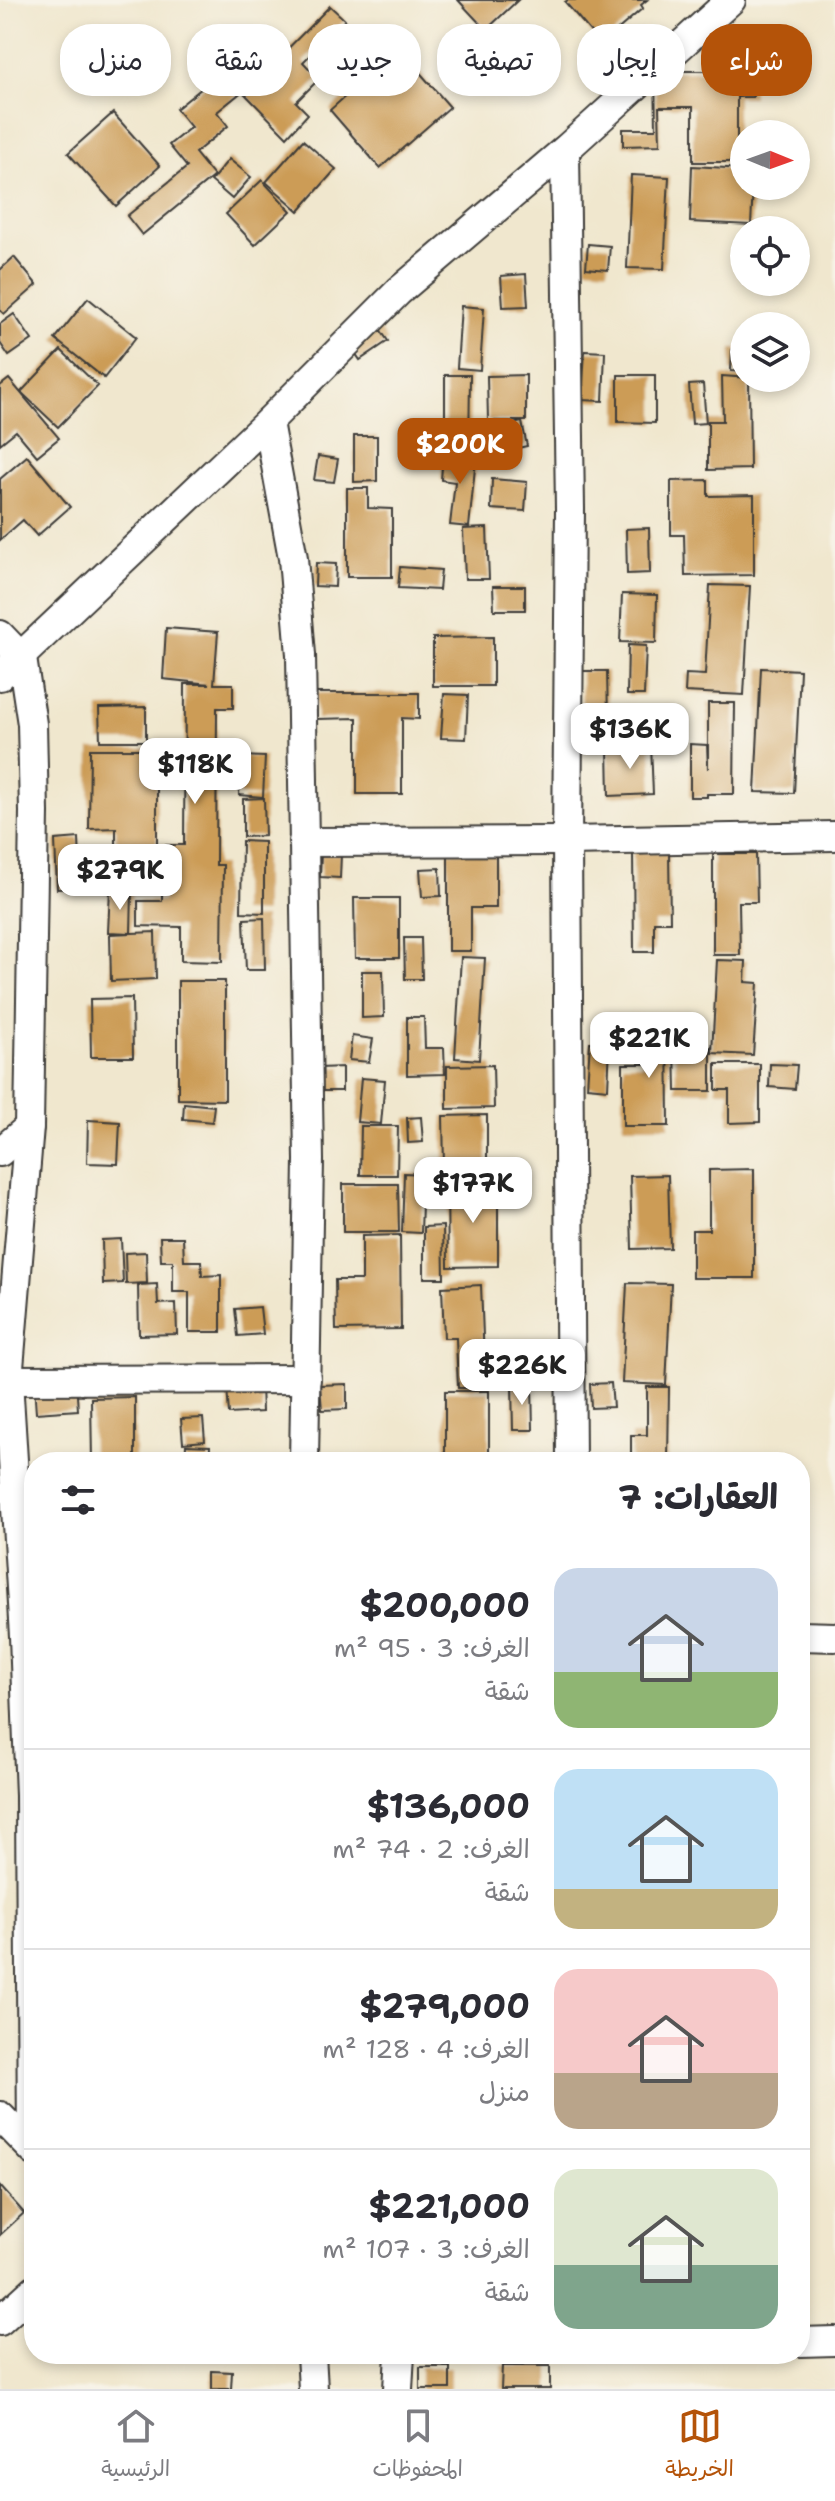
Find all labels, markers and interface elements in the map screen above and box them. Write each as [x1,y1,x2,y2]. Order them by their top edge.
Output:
chip: منزل [60,24,171,96]
chip: شقة [187,24,292,96]
chip: جديد [308,24,421,96]
chip: تصفية [437,24,561,96]
chip: إيجار [577,24,685,96]
chip: شراء [701,24,812,96]
north arrow [730,120,810,200]
map controls [730,120,810,392]
button: locate [730,216,810,296]
button: layers [730,312,810,392]
pin: $200K [404,418,516,486]
text: $200K [415,426,505,461]
pin: $136K [574,703,686,771]
text: $136K [589,711,671,746]
pin: $118K [139,738,251,806]
text: $118K [157,746,233,781]
pin: $279K [64,844,176,912]
text: $279K [76,852,164,887]
pin: $221K [593,1012,705,1080]
text: $221K [608,1020,690,1055]
pin: $177K [417,1157,529,1225]
text: $177K [432,1165,514,1200]
pin: $226K [466,1339,578,1407]
text: $226K [478,1347,566,1382]
text: العقارات: 7 [618,1474,778,1520]
icon: filters [56,1478,100,1522]
text: $200,000 [359,1582,530,1628]
icon: home [618,1600,714,1696]
text: الغرف: 3 · 95 m² [334,1630,530,1665]
text: شقة [485,1673,530,1708]
text: $136,000 [367,1783,530,1829]
icon: home [618,1801,714,1897]
text: الغرف: 2 · 74 m² [332,1831,530,1866]
text: شقة [485,1874,530,1909]
text: $279,000 [359,1983,530,2029]
icon: home [618,2001,714,2097]
text: الغرف: 4 · 128 m² [322,2031,530,2066]
text: منزل [479,2074,530,2109]
text: $221,000 [368,2183,530,2229]
icon: home [618,2201,714,2297]
text: الغرف: 3 · 107 m² [322,2231,530,2266]
text: شقة [485,2274,530,2309]
tab: الرئيسية [101,2404,170,2488]
tab: المحفوظات [372,2404,463,2488]
tab: الخريطة [665,2404,734,2488]

